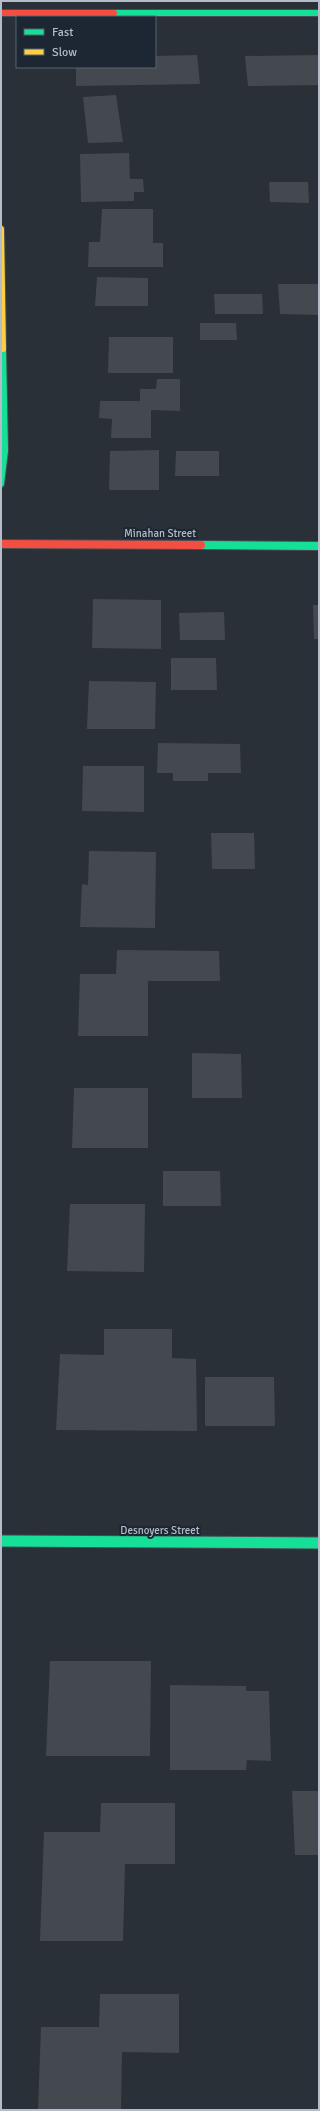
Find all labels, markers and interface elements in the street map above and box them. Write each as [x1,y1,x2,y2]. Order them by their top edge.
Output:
legend [16,16,156,68]
text: Fast [52,25,73,40]
text: Slow [52,45,77,60]
street label: Minahan Street [124,527,196,540]
street label: Desnoyers Street [120,1524,200,1537]

